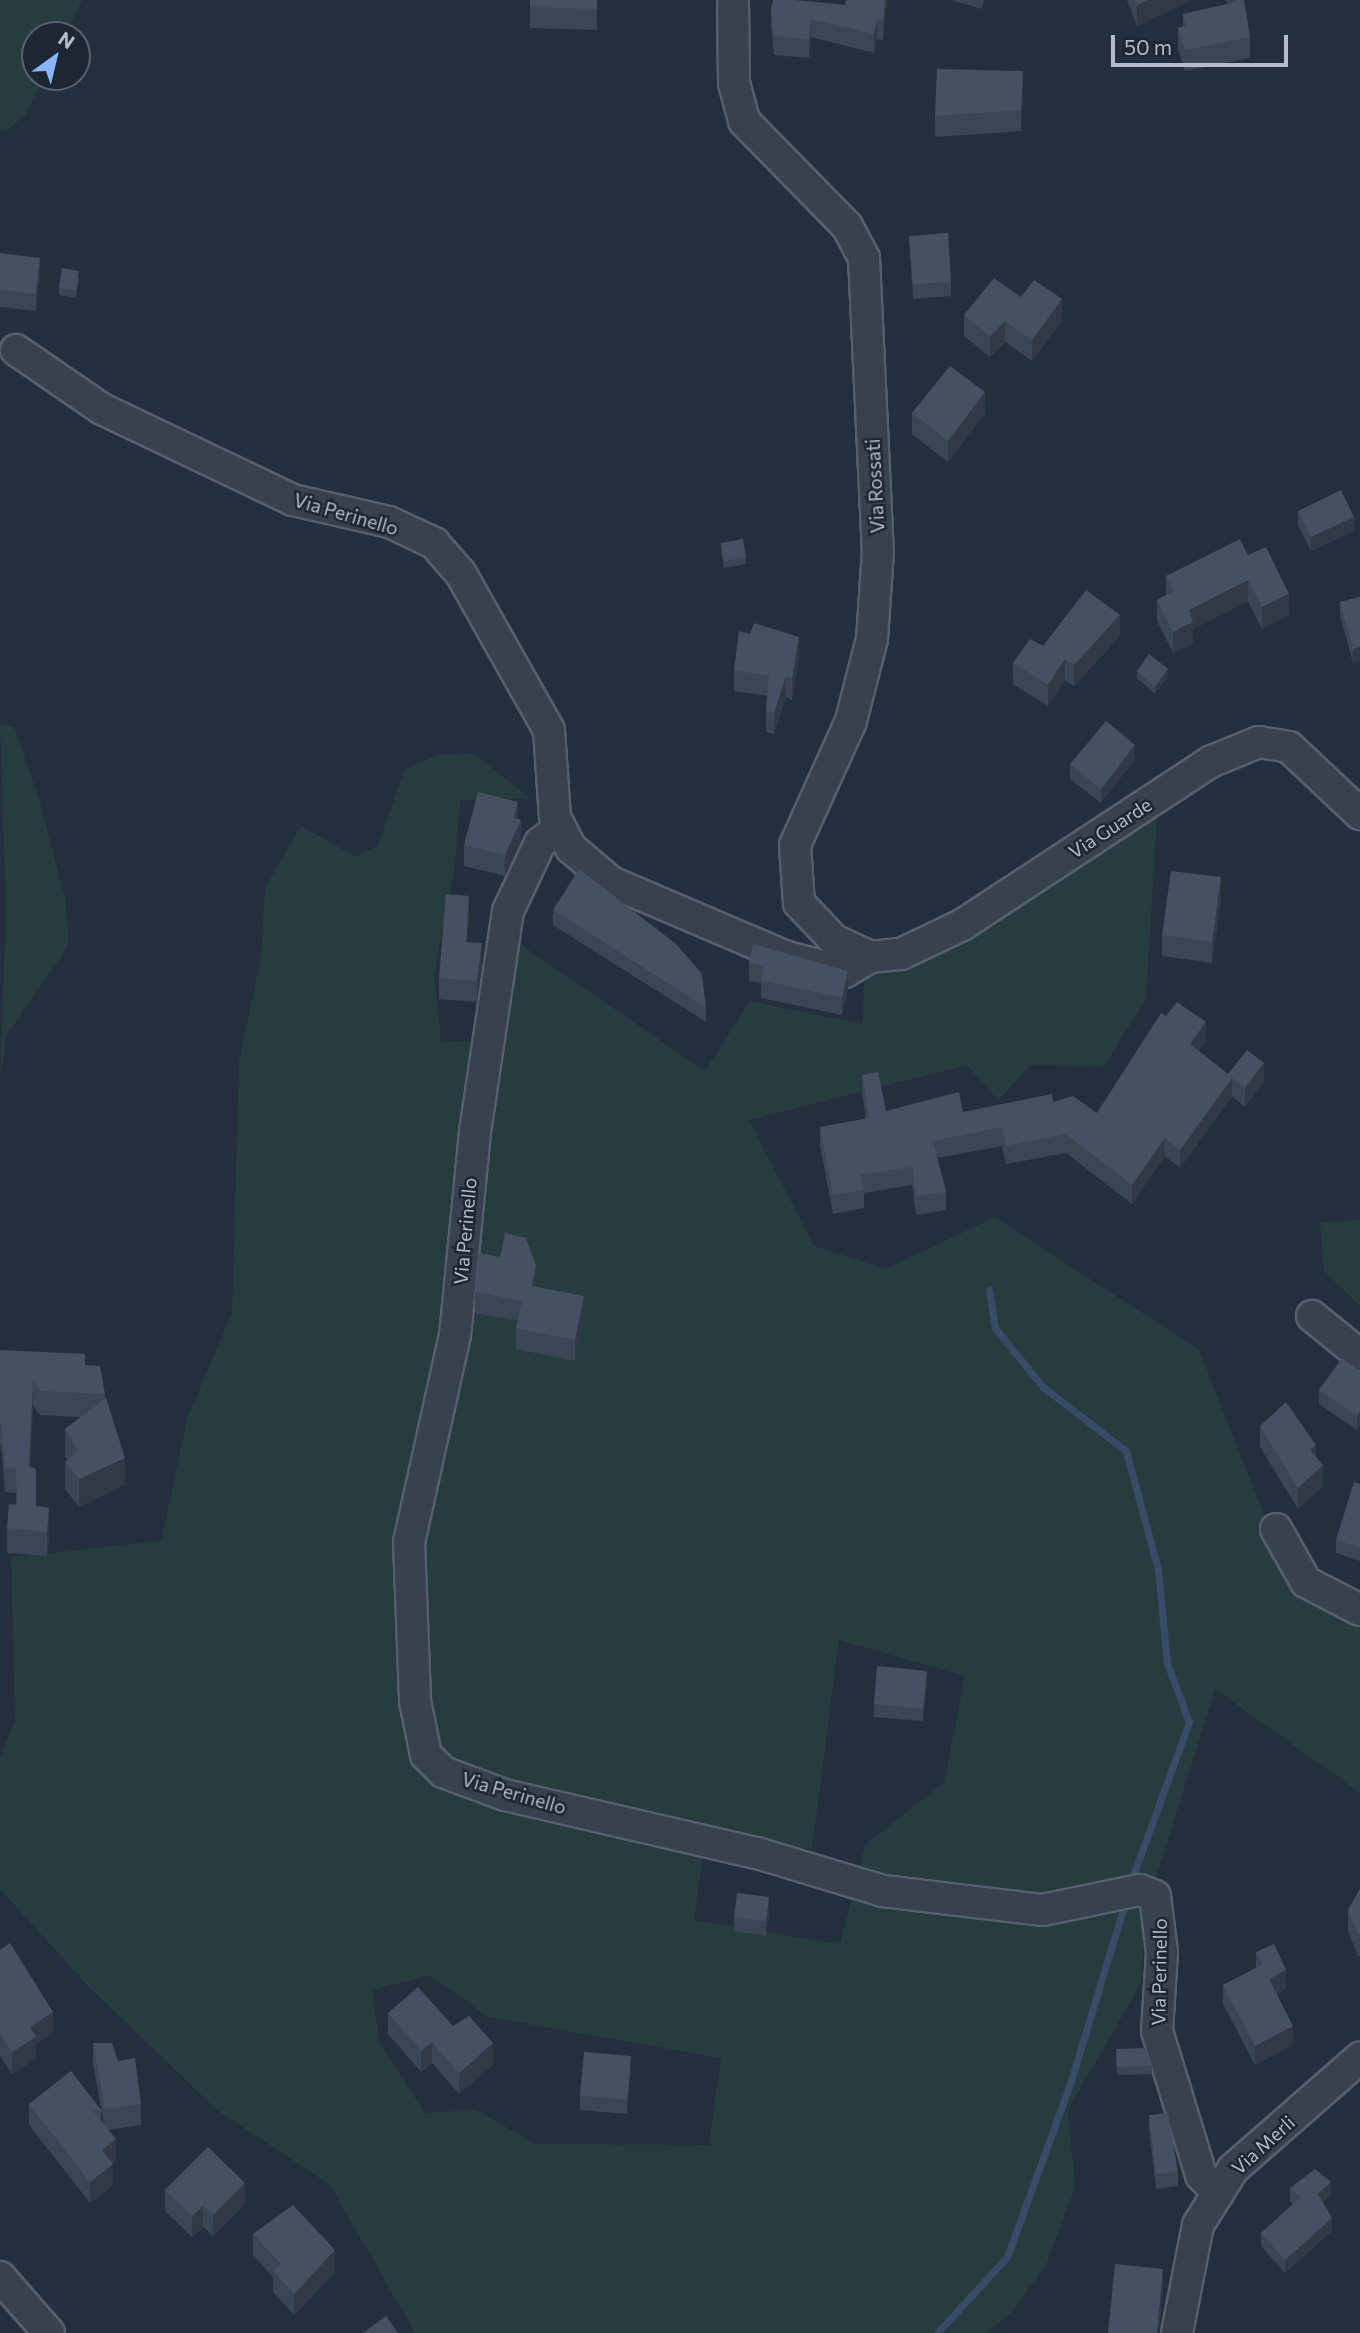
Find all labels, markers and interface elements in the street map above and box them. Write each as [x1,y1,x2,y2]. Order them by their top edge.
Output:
north arrow [21,21,91,91]
scale bar [1115,21,1292,65]
text: N [55,26,79,53]
text: 50 m [1124,34,1172,59]
street label: Via Rossati [861,438,889,534]
street label: Via Perinello [291,488,401,540]
street label: Via Guarde [1064,793,1156,863]
street label: Via Perinello [449,1176,481,1286]
street label: Via Perinello [459,1767,569,1819]
street label: Via Perinello [1147,1918,1171,2026]
street label: Via Merli [1227,2111,1299,2179]

